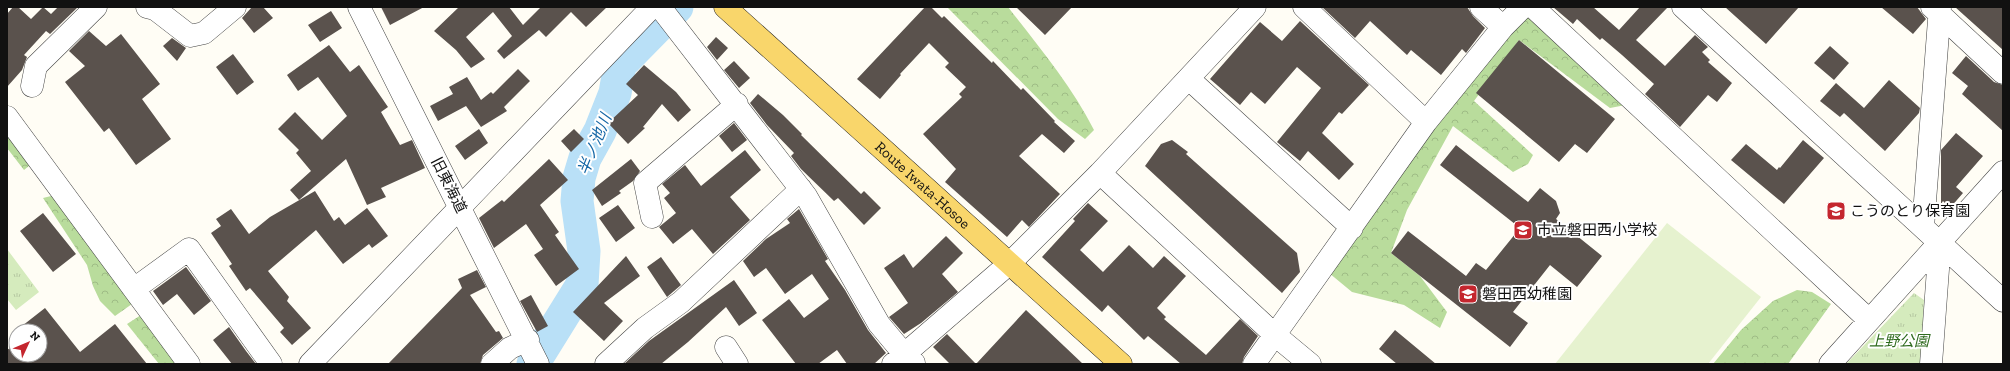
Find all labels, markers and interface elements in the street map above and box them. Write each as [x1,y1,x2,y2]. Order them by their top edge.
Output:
water label: 半ノ池川 [574,109,616,177]
street label: Route Iwata-Hosoe [871,138,974,233]
street label: 旧東海道 [427,154,471,216]
school or university icon: こうのとり保育園 [1825,200,1847,222]
place label: こうのとり保育園 [1850,202,1970,220]
school or university icon: 市立磐田西小学校 [1512,219,1534,241]
place label: 市立磐田西小学校 [1537,221,1657,239]
school or university icon: 磐田西幼稚園 [1457,283,1479,305]
place label: 磐田西幼稚園 [1482,285,1572,303]
north arrow [8,323,48,363]
text: N [27,329,43,344]
park label: 上野公園 [1869,332,1931,350]

